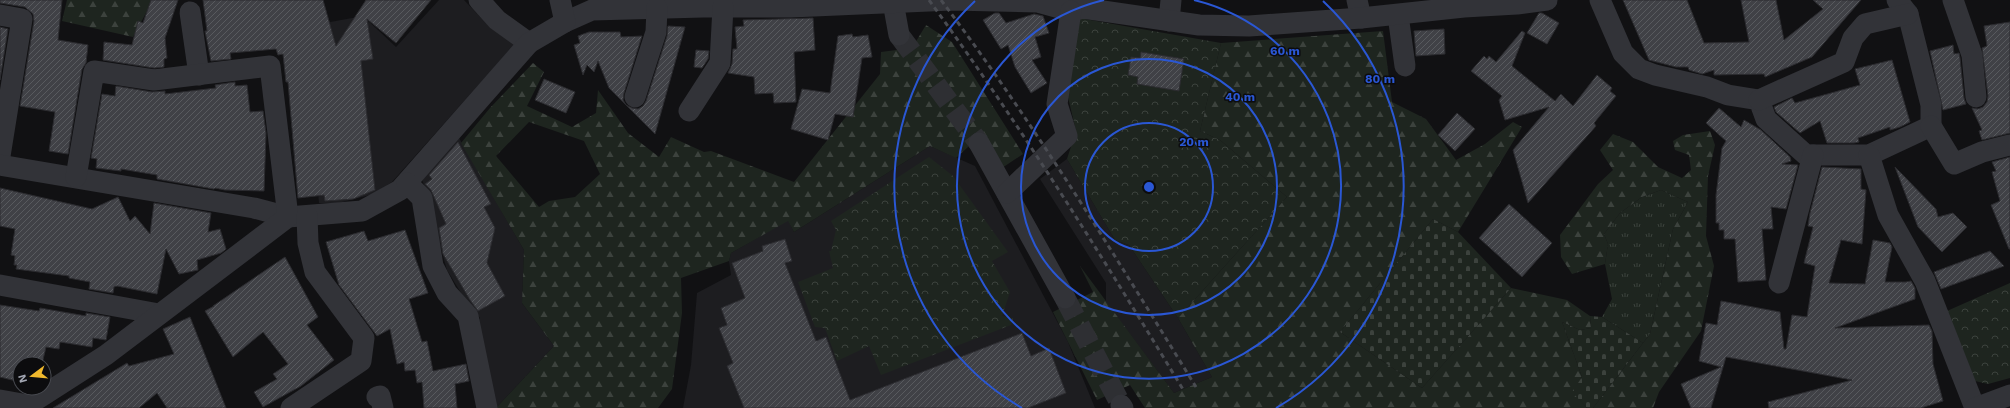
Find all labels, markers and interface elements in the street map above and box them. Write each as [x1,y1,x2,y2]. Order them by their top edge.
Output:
text: 60 m [1270,44,1300,58]
text: 80 m [1365,72,1395,86]
text: 40 m [1225,90,1255,104]
text: 20 m [1179,135,1209,149]
centre of rings [1142,180,1156,194]
north arrow [12,356,52,396]
text: N [15,373,30,384]

